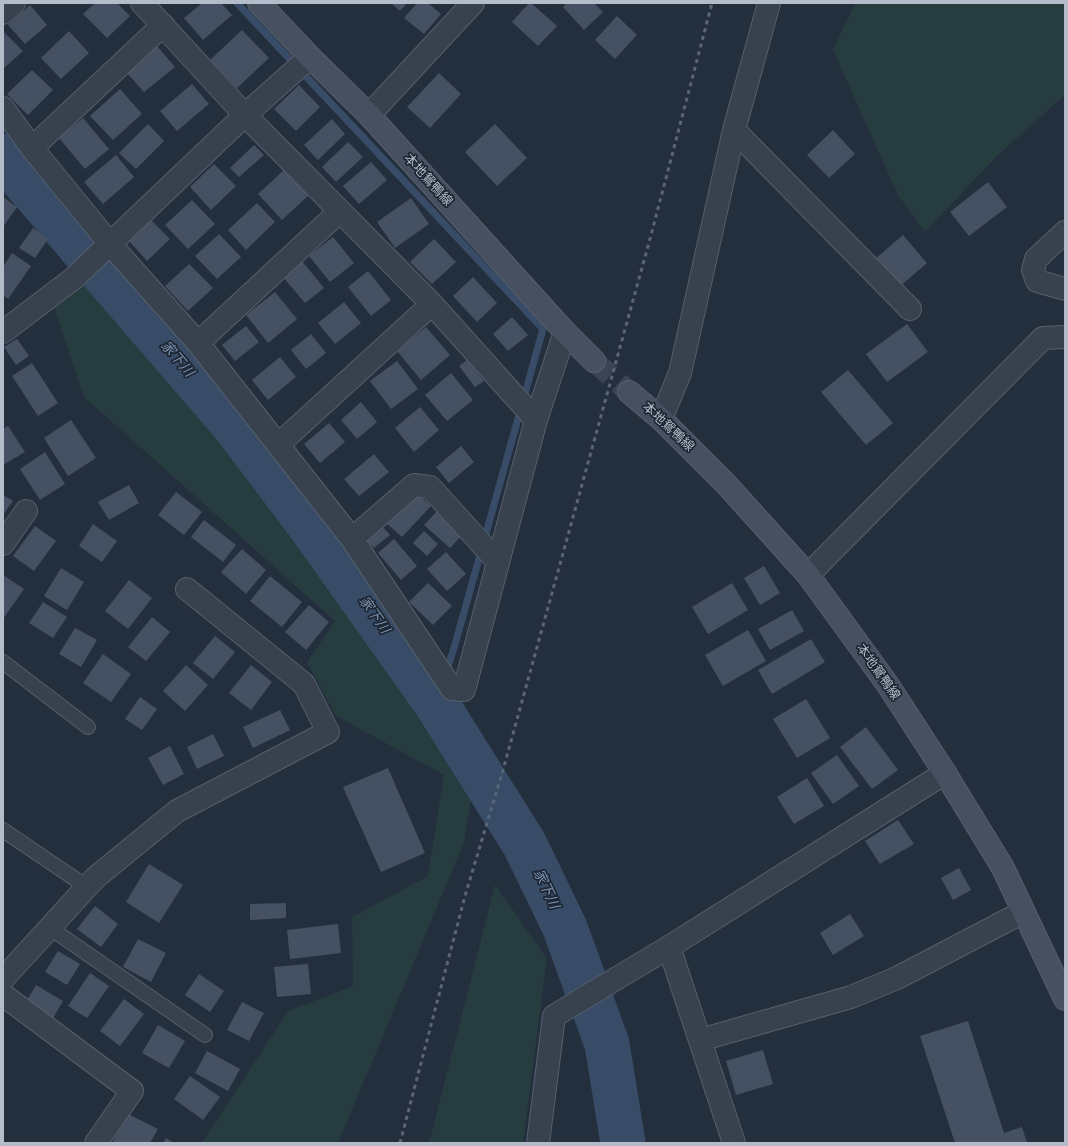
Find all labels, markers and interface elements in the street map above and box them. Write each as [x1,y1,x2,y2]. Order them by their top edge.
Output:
street label: 本地鴛鴨線 [400,151,456,209]
water label: 家下川 [157,338,197,380]
street label: 本地鴛鴨線 [639,399,697,455]
water label: 家下川 [355,593,393,637]
street label: 本地鴛鴨線 [853,641,903,703]
water label: 家下川 [530,866,562,912]

